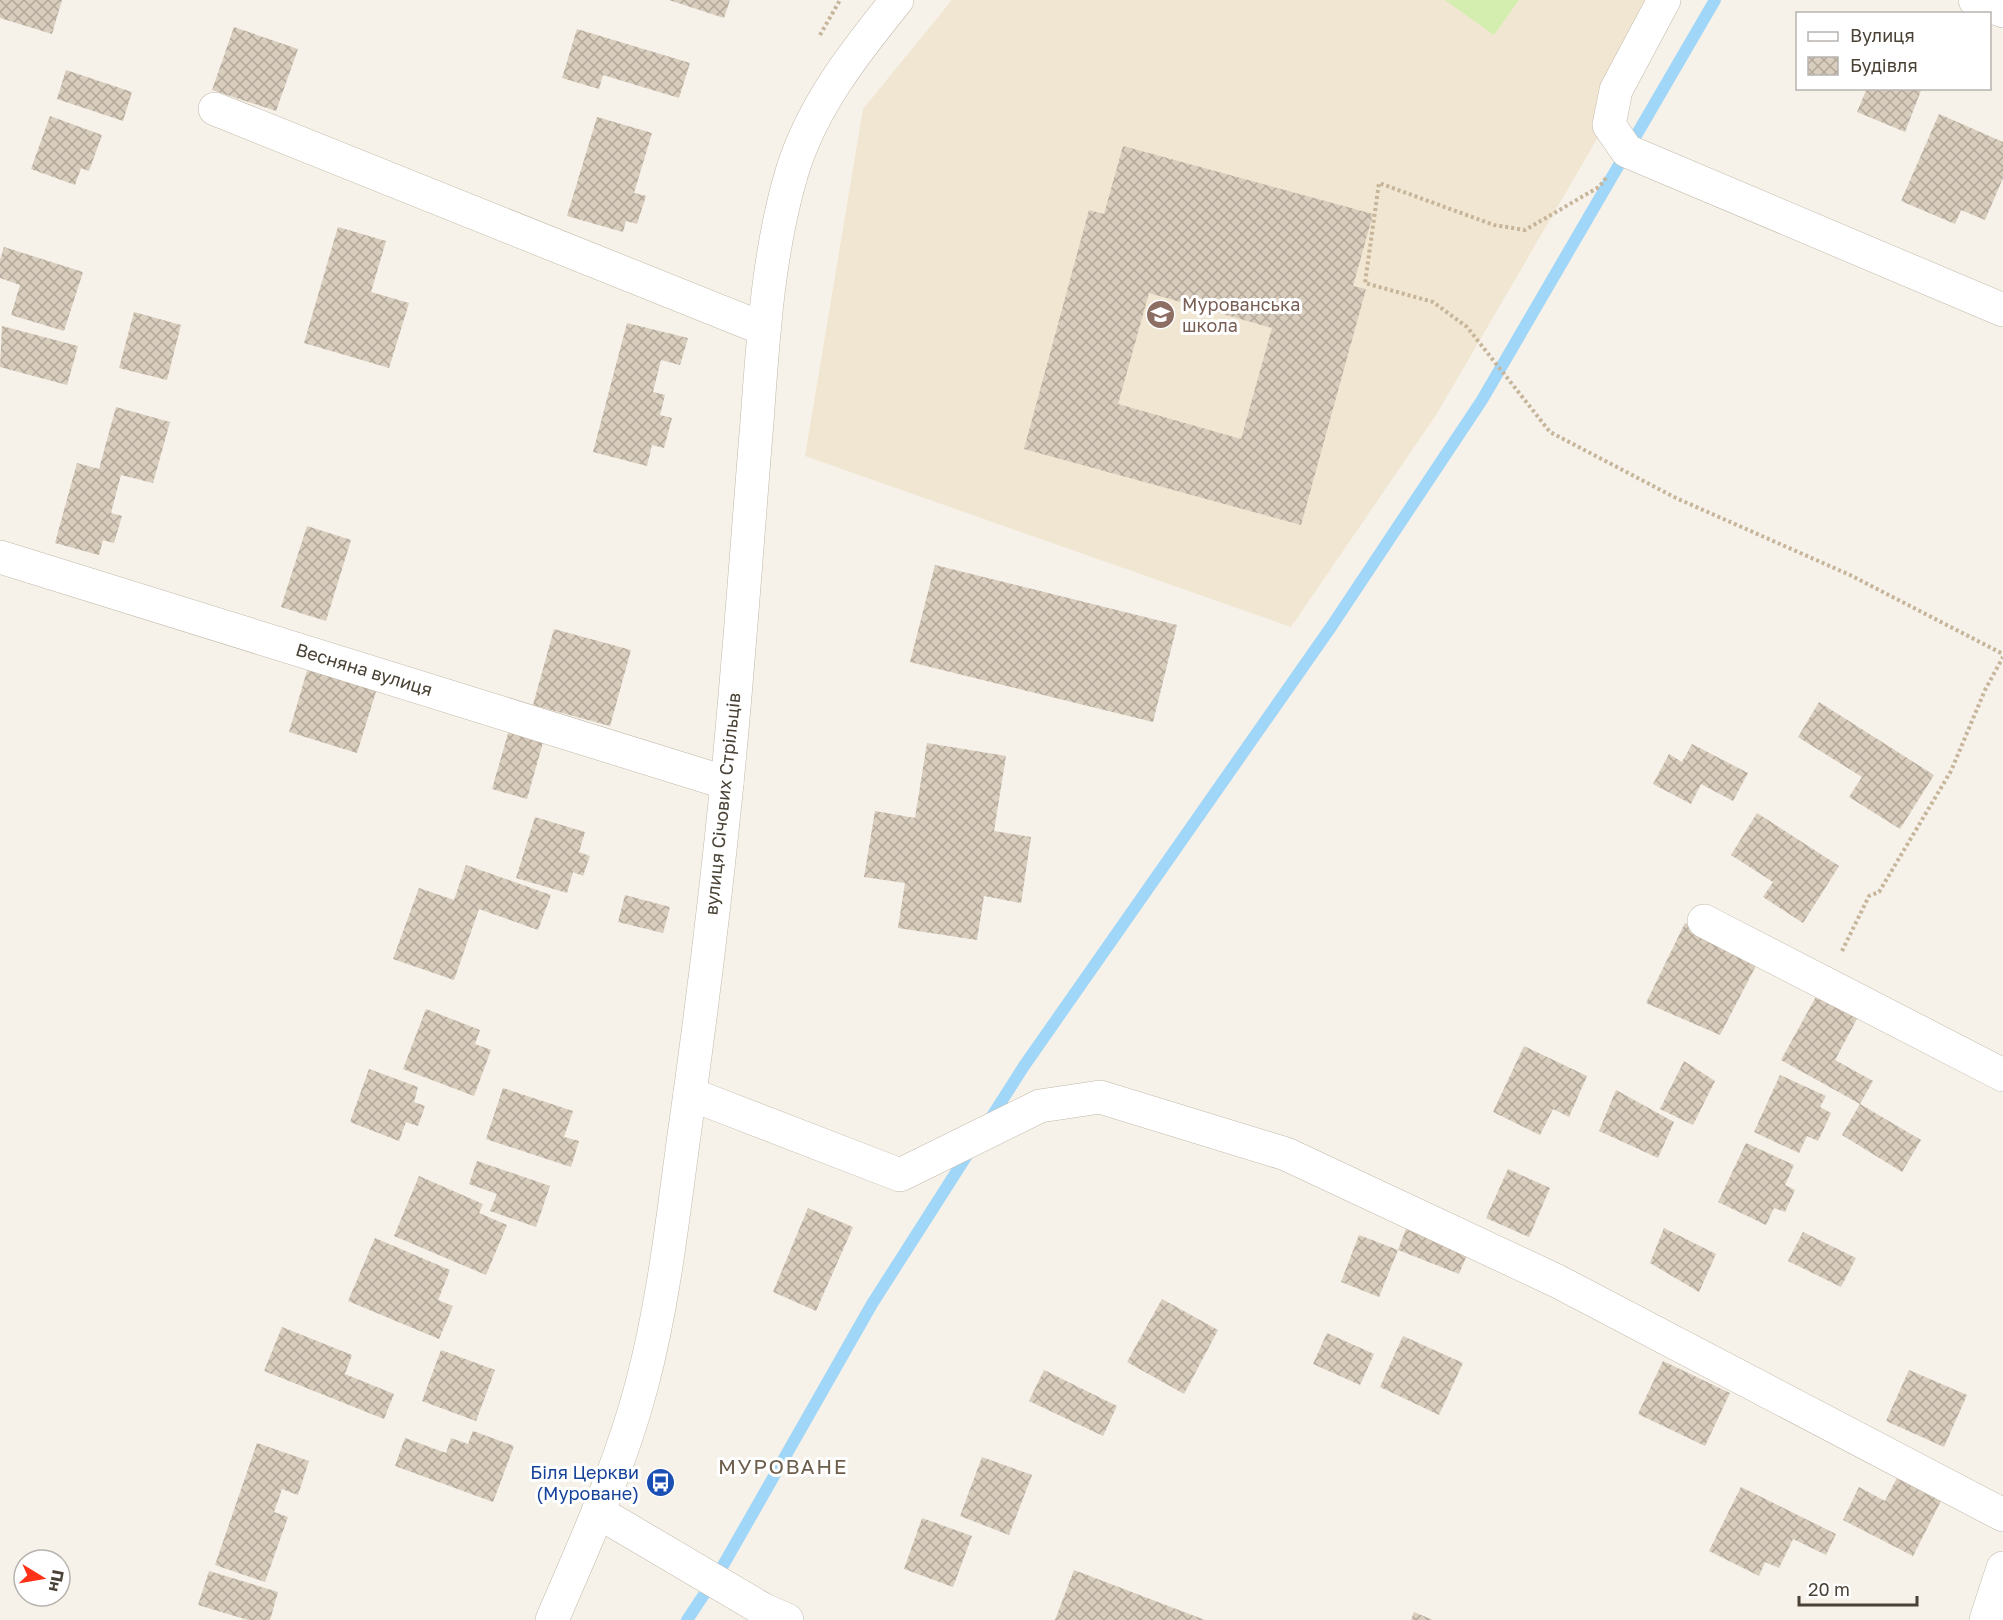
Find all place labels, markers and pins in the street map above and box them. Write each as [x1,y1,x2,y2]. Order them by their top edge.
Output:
place label: Мурованська школа [1182,293,1300,336]
school or university icon: Мурованська школа [1145,299,1177,331]
place label: Біля Церкви (Муроване) [530,1461,639,1504]
bus stop icon: Біля Церкви (Муроване) [644,1467,676,1499]

